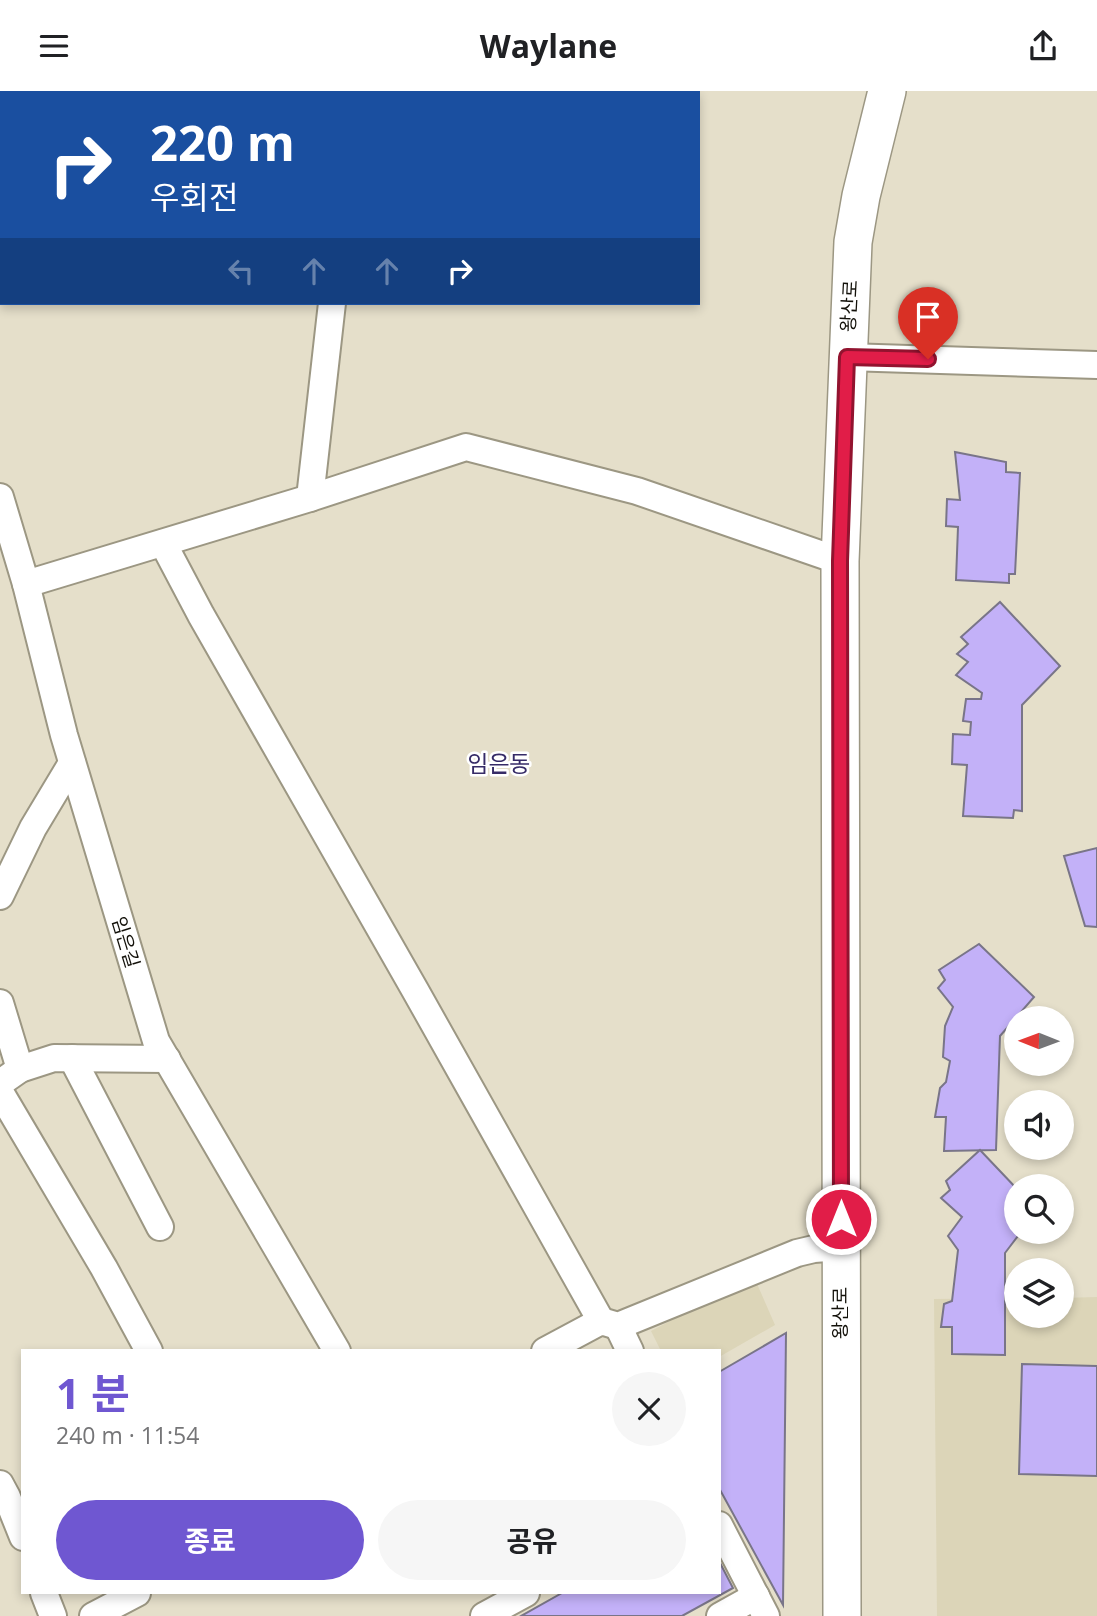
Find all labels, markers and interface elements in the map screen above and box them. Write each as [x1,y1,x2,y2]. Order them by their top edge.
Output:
text: Waylane [480,24,617,67]
icon: menu [35,27,73,65]
icon: share [1024,27,1062,65]
text: 220 m [150,109,295,175]
icon: right [35,119,126,210]
text: 우회전 [150,175,238,218]
icon: left [222,252,260,290]
icon: ahead [295,252,333,290]
icon: ahead [368,252,406,290]
icon: right [441,252,479,290]
street label: 왕산로 [835,279,863,333]
pin [898,287,958,359]
icon: arrive [909,298,947,336]
district label: 임은동 [467,747,531,779]
street label: 임은길 [106,913,146,971]
north arrow [1004,1006,1074,1076]
map controls [1004,1006,1074,1328]
button: sound [1004,1090,1074,1160]
button: search [1004,1174,1074,1244]
position arrow [804,1182,878,1256]
button: layers [1004,1258,1074,1328]
street label: 왕산로 [827,1287,853,1339]
text: 1 분 [56,1364,130,1421]
button: close [612,1372,686,1446]
text: 240 m · 11:54 [56,1419,199,1451]
button: 종료 [56,1500,364,1580]
button: 공유 [378,1500,686,1580]

